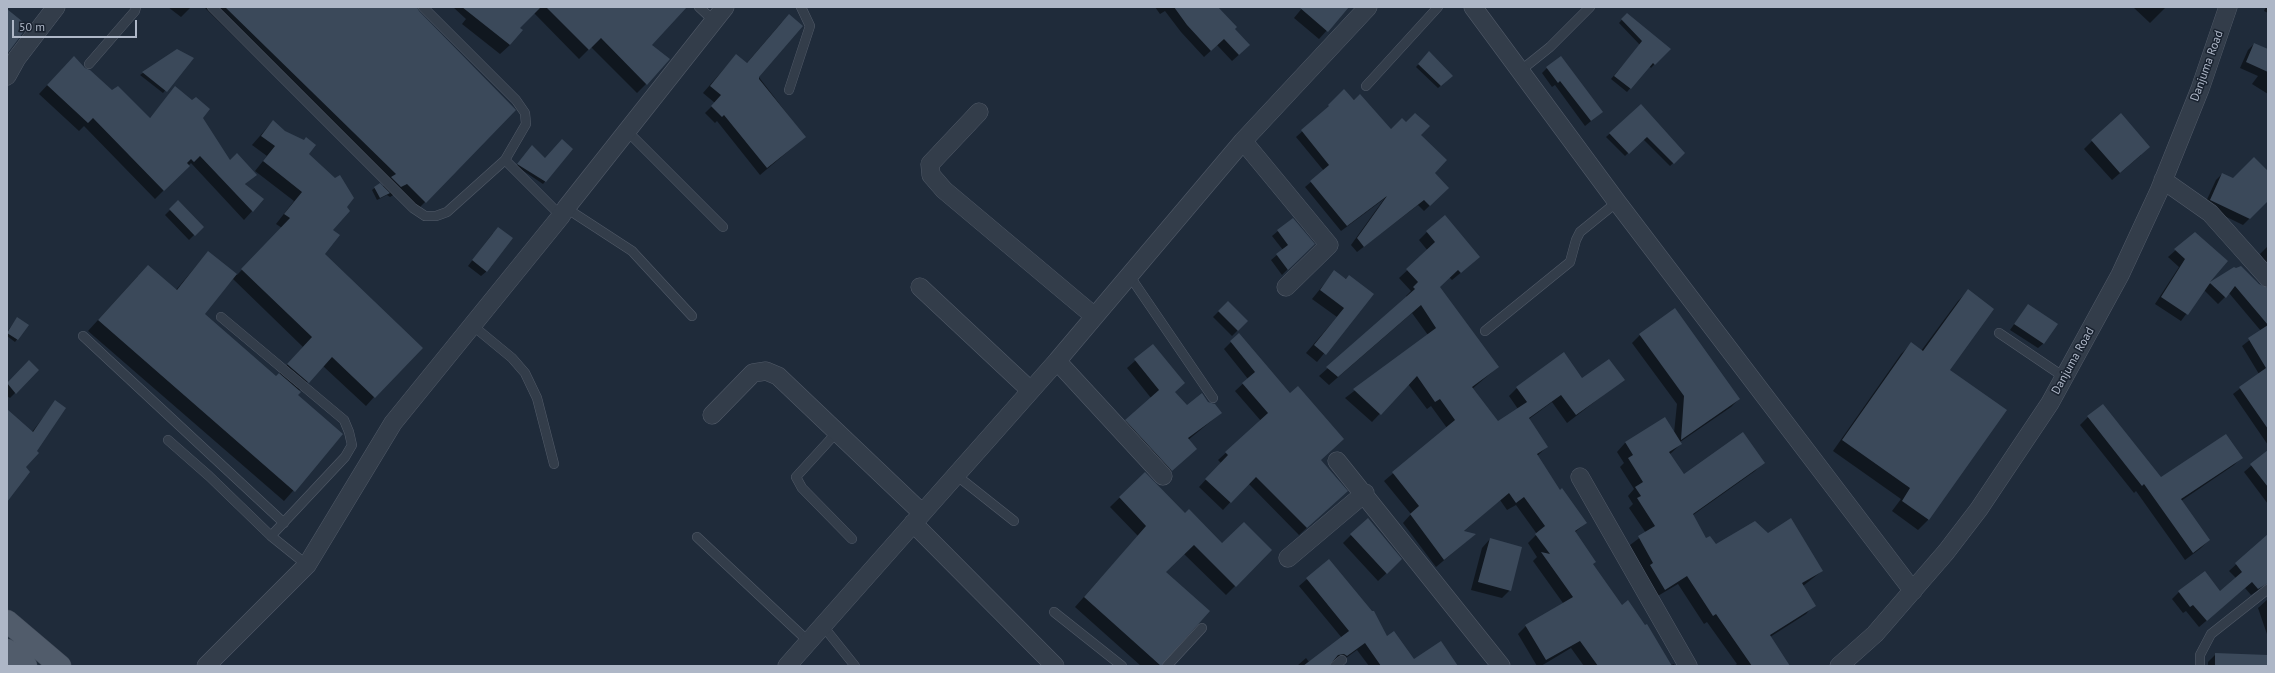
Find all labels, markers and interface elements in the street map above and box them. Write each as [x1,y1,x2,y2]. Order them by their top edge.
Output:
scale bar [14,12,139,38]
text: 50 m [19,19,45,34]
street label: Danjuma Road [2188,29,2226,103]
street label: Danjuma Road [2049,325,2097,397]

